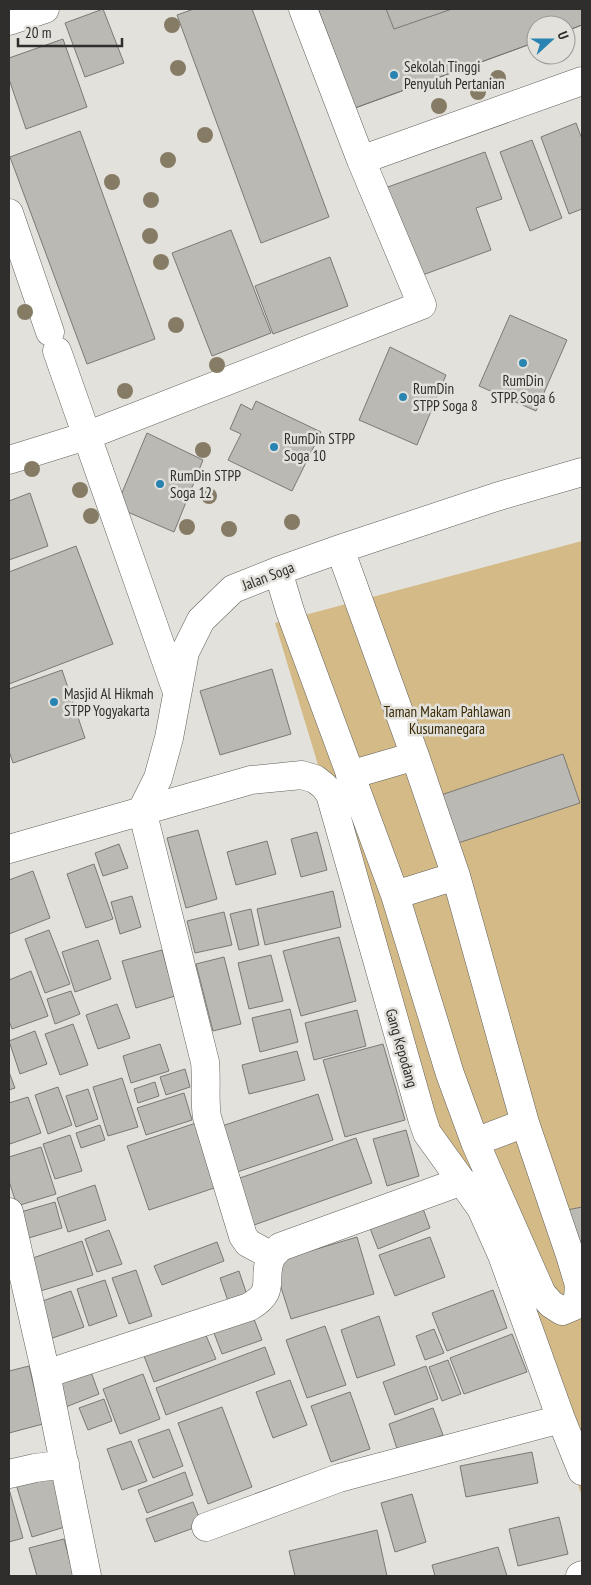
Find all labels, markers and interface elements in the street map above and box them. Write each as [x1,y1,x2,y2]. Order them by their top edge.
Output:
scale bar [18,15,121,47]
north arrow [526,15,576,65]
text: 20 m [25,23,51,42]
text: U [553,29,573,42]
place label: Sekolah Tinggi Penyuluh Pertanian [404,57,505,93]
marker: Sekolah Tinggi Penyuluh Pertanian [388,69,400,81]
marker: RumDin STPP Soga 6 [517,357,529,369]
place label: RumDin STPP Soga 6 [491,371,556,407]
place label: RumDin STPP Soga 8 [413,379,478,415]
marker: RumDin STPP Soga 8 [397,391,409,403]
place label: RumDin STPP Soga 10 [284,429,355,465]
marker: RumDin STPP Soga 10 [268,441,280,453]
place label: RumDin STPP Soga 12 [170,466,241,502]
marker: RumDin STPP Soga 12 [154,478,166,490]
street label: Jalan Soga [238,557,297,595]
place label: Masjid Al Hikmah STPP Yogyakarta [64,684,154,720]
marker: Masjid Al Hikmah STPP Yogyakarta [48,696,60,708]
park label: Taman Makam Pahlawan Kusumanegara [383,702,511,738]
street label: Gang Kepodang [382,1006,422,1090]

